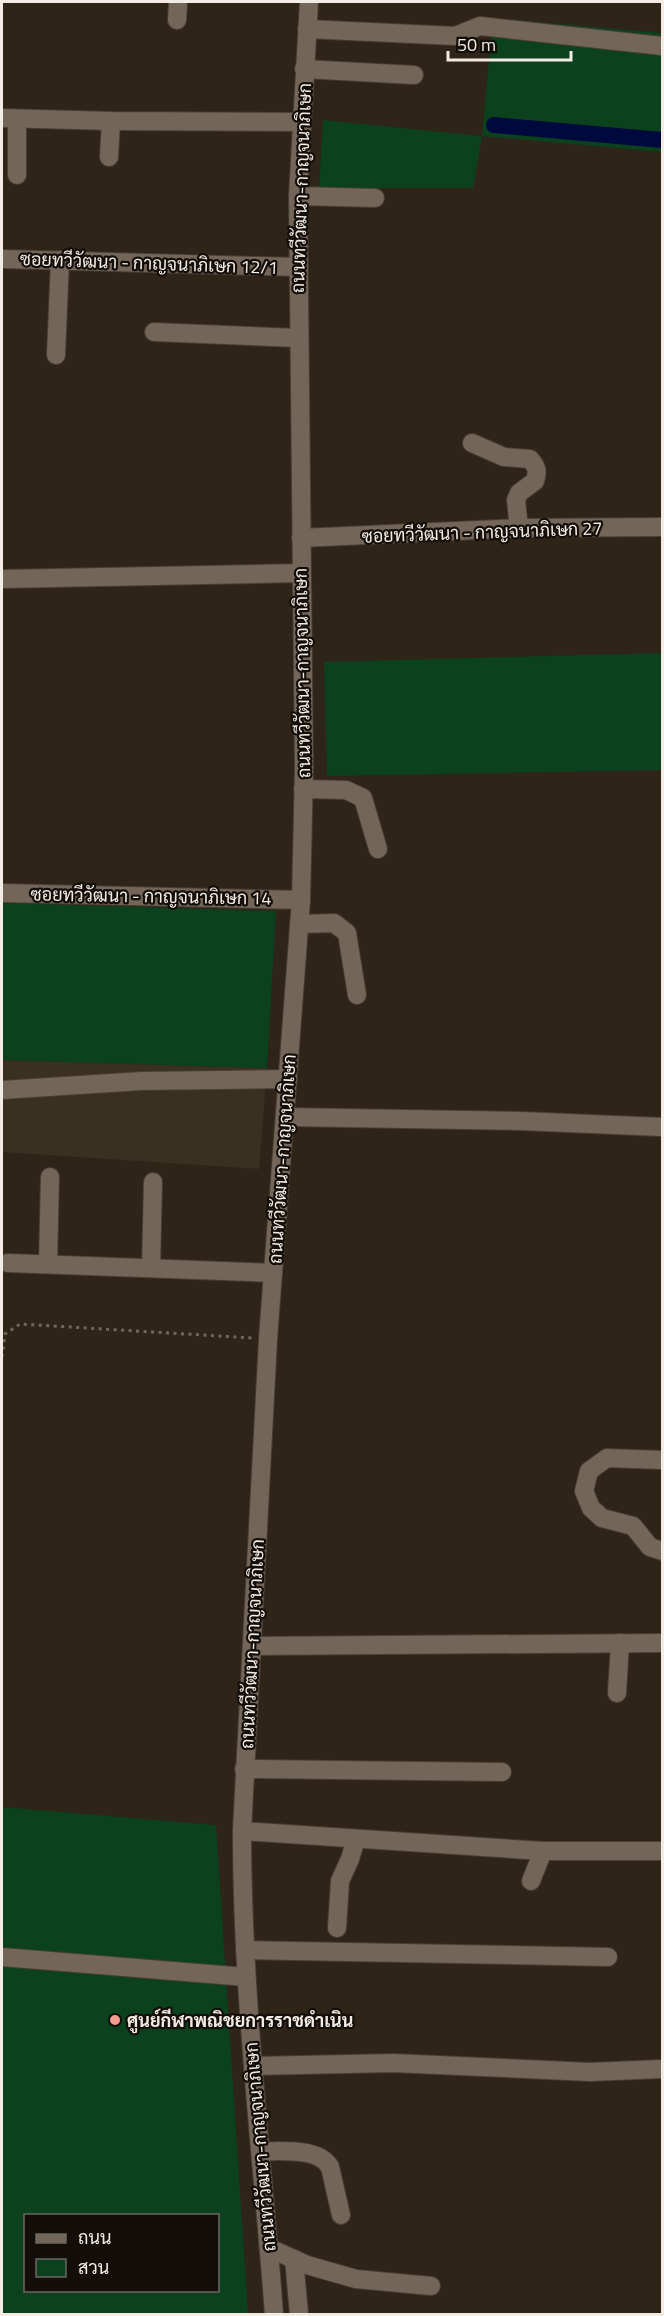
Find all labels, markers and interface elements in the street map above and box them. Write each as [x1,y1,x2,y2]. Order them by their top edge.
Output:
scale bar [448,24,571,62]
text: 50 m [457,31,496,58]
street label: ถนนทวีวัฒนา-กาญจนาภิเษก [284,83,318,293]
street label: ซอยทวีวัฒนา - กาญจนาภิเษก 12/1 [19,245,279,281]
street label: ซอยทวีวัฒนา - กาญจนาภิเษก 27 [361,514,603,550]
street label: ถนนทวีวัฒนา-กาญจนาภิเษก [287,568,317,778]
street label: ซอยทวีวัฒนา - กาญจนาภิเษก 14 [30,880,272,912]
street label: ถนนทวีวัฒนา-กาญจนาภิเษก [261,1053,303,1265]
street label: ถนนทวีวัฒนา-กาญจนาภิเษก [233,1538,271,1750]
place label: ศูนย์กีฬาพณิชยการราชดำเนิน [127,2007,353,2034]
marker: ศูนย์กีฬาพณิชยการราชดำเนิน [108,2013,122,2027]
street label: ถนนทวีวัฒนา-กาญจนาภิเษก [237,2041,283,2253]
legend [24,2214,219,2292]
text: ถนน [78,2224,111,2251]
text: สวน [78,2254,109,2281]

